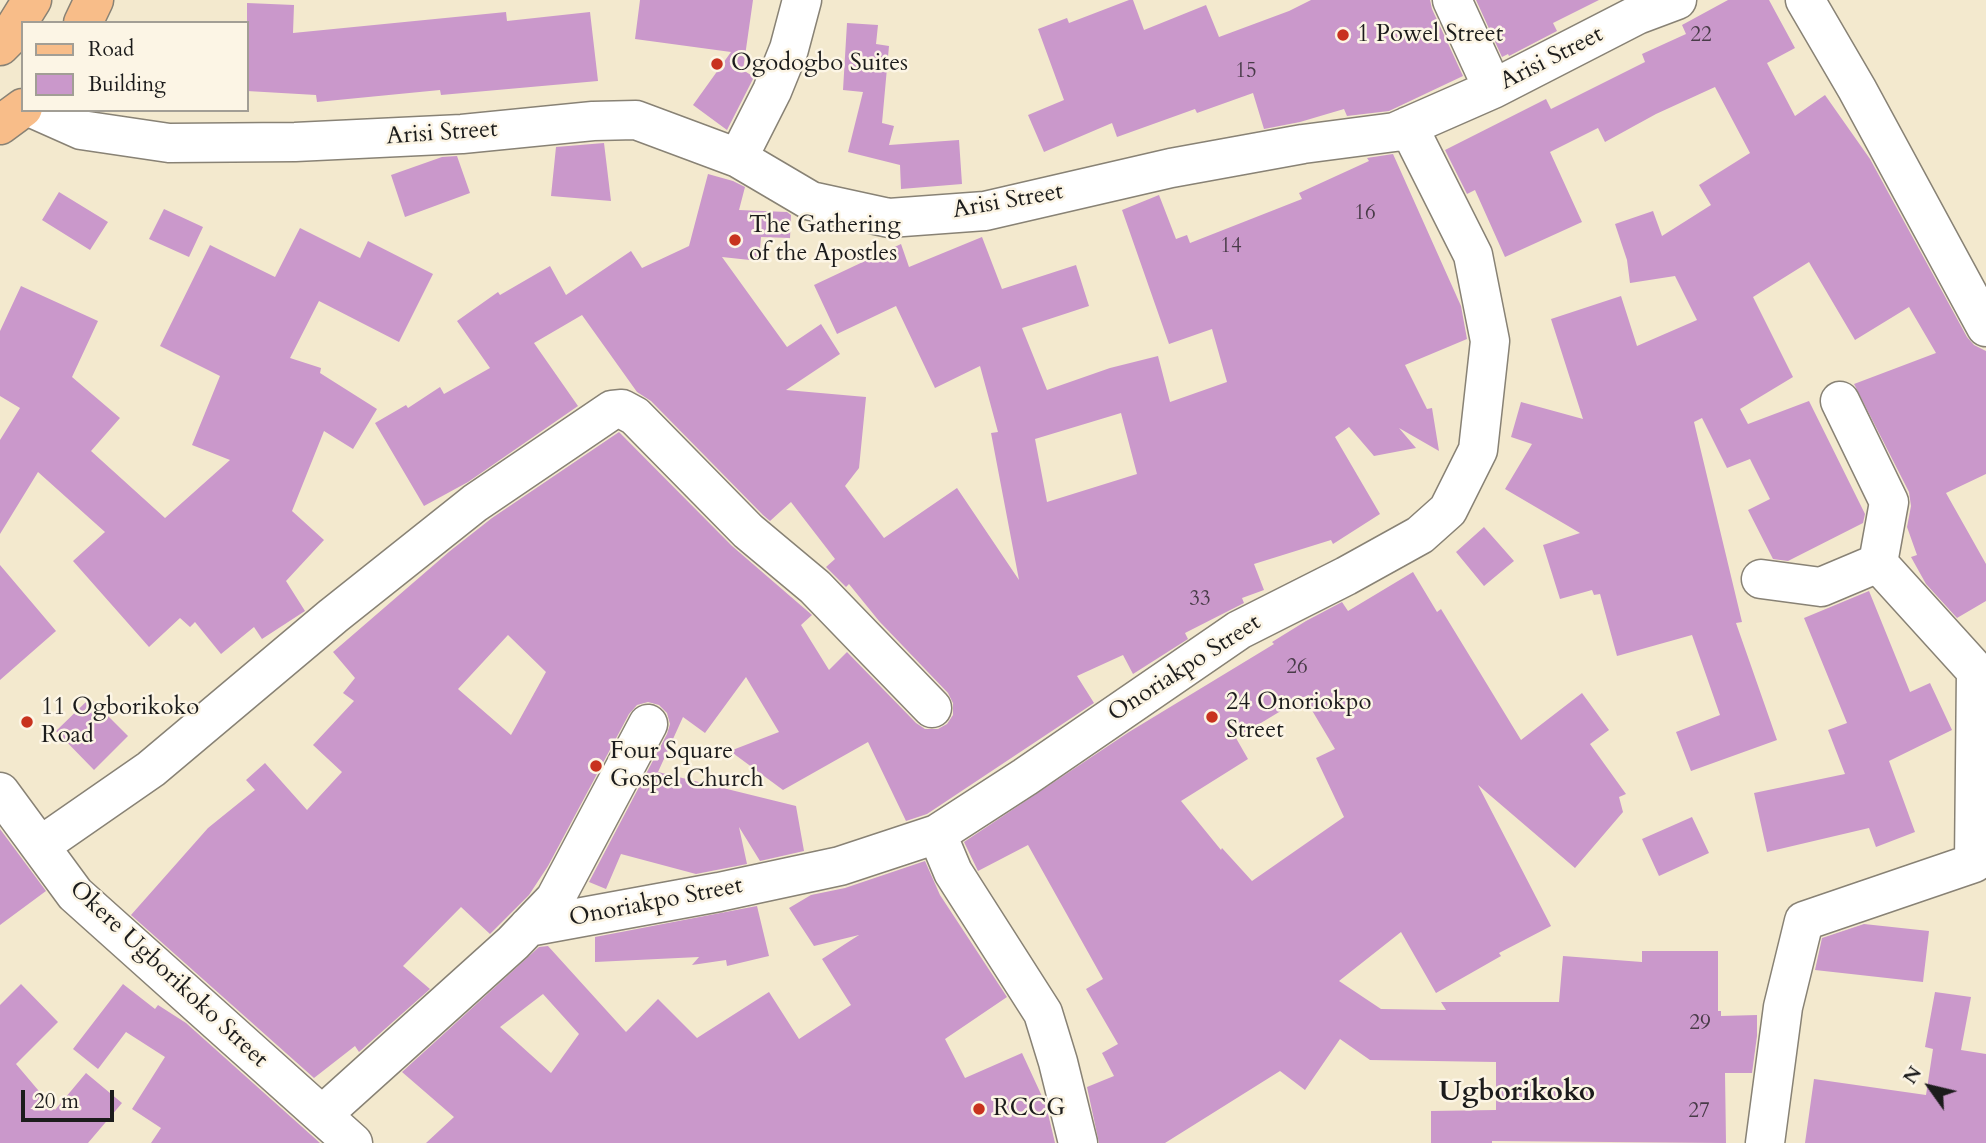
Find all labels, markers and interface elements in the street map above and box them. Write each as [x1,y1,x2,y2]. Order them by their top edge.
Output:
legend [21,21,248,112]
place label: 1 Powel Street [1357,21,1503,49]
street label: Arisi Street [1496,21,1608,97]
house number: 22 [1690,23,1712,49]
marker: 1 Powel Street [1335,27,1351,43]
text: Road [88,35,134,64]
place label: Ogodogbo Suites [731,50,908,78]
marker: Ogodogbo Suites [709,56,725,72]
house number: 15 [1235,59,1257,85]
text: Building [88,70,166,99]
street label: Arisi Street [385,116,499,152]
street label: Arisi Street [951,178,1065,226]
house number: 16 [1354,201,1376,227]
place label: The Gathering of the Apostles [749,212,901,268]
marker: The Gathering of the Apostles [727,232,743,248]
house number: 14 [1220,234,1242,260]
house number: 33 [1189,587,1211,613]
street label: Onoriakpo Street [1103,609,1267,729]
house number: 26 [1286,655,1308,681]
place label: 24 Onoriokpo Street [1226,689,1371,745]
place label: 11 Ogborikoko Road [41,694,199,750]
marker: 24 Onoriokpo Street [1204,709,1220,725]
marker: 11 Ogborikoko Road [19,714,35,730]
place label: Four Square Gospel Church [610,738,764,794]
marker: Four Square Gospel Church [588,758,604,774]
street label: Onoriakpo Street [567,872,745,934]
street label: Okere Ugborikoko Street [63,876,273,1074]
house number: 29 [1689,1011,1711,1037]
north arrow [1895,1052,1965,1122]
text: N [1897,1061,1928,1089]
scale bar [24,1076,117,1120]
district label: Ugborikoko [1439,1077,1595,1111]
text: 20 m [34,1087,79,1116]
place label: RCCG [993,1095,1065,1123]
house number: 27 [1688,1099,1710,1125]
marker: RCCG [971,1101,987,1117]

